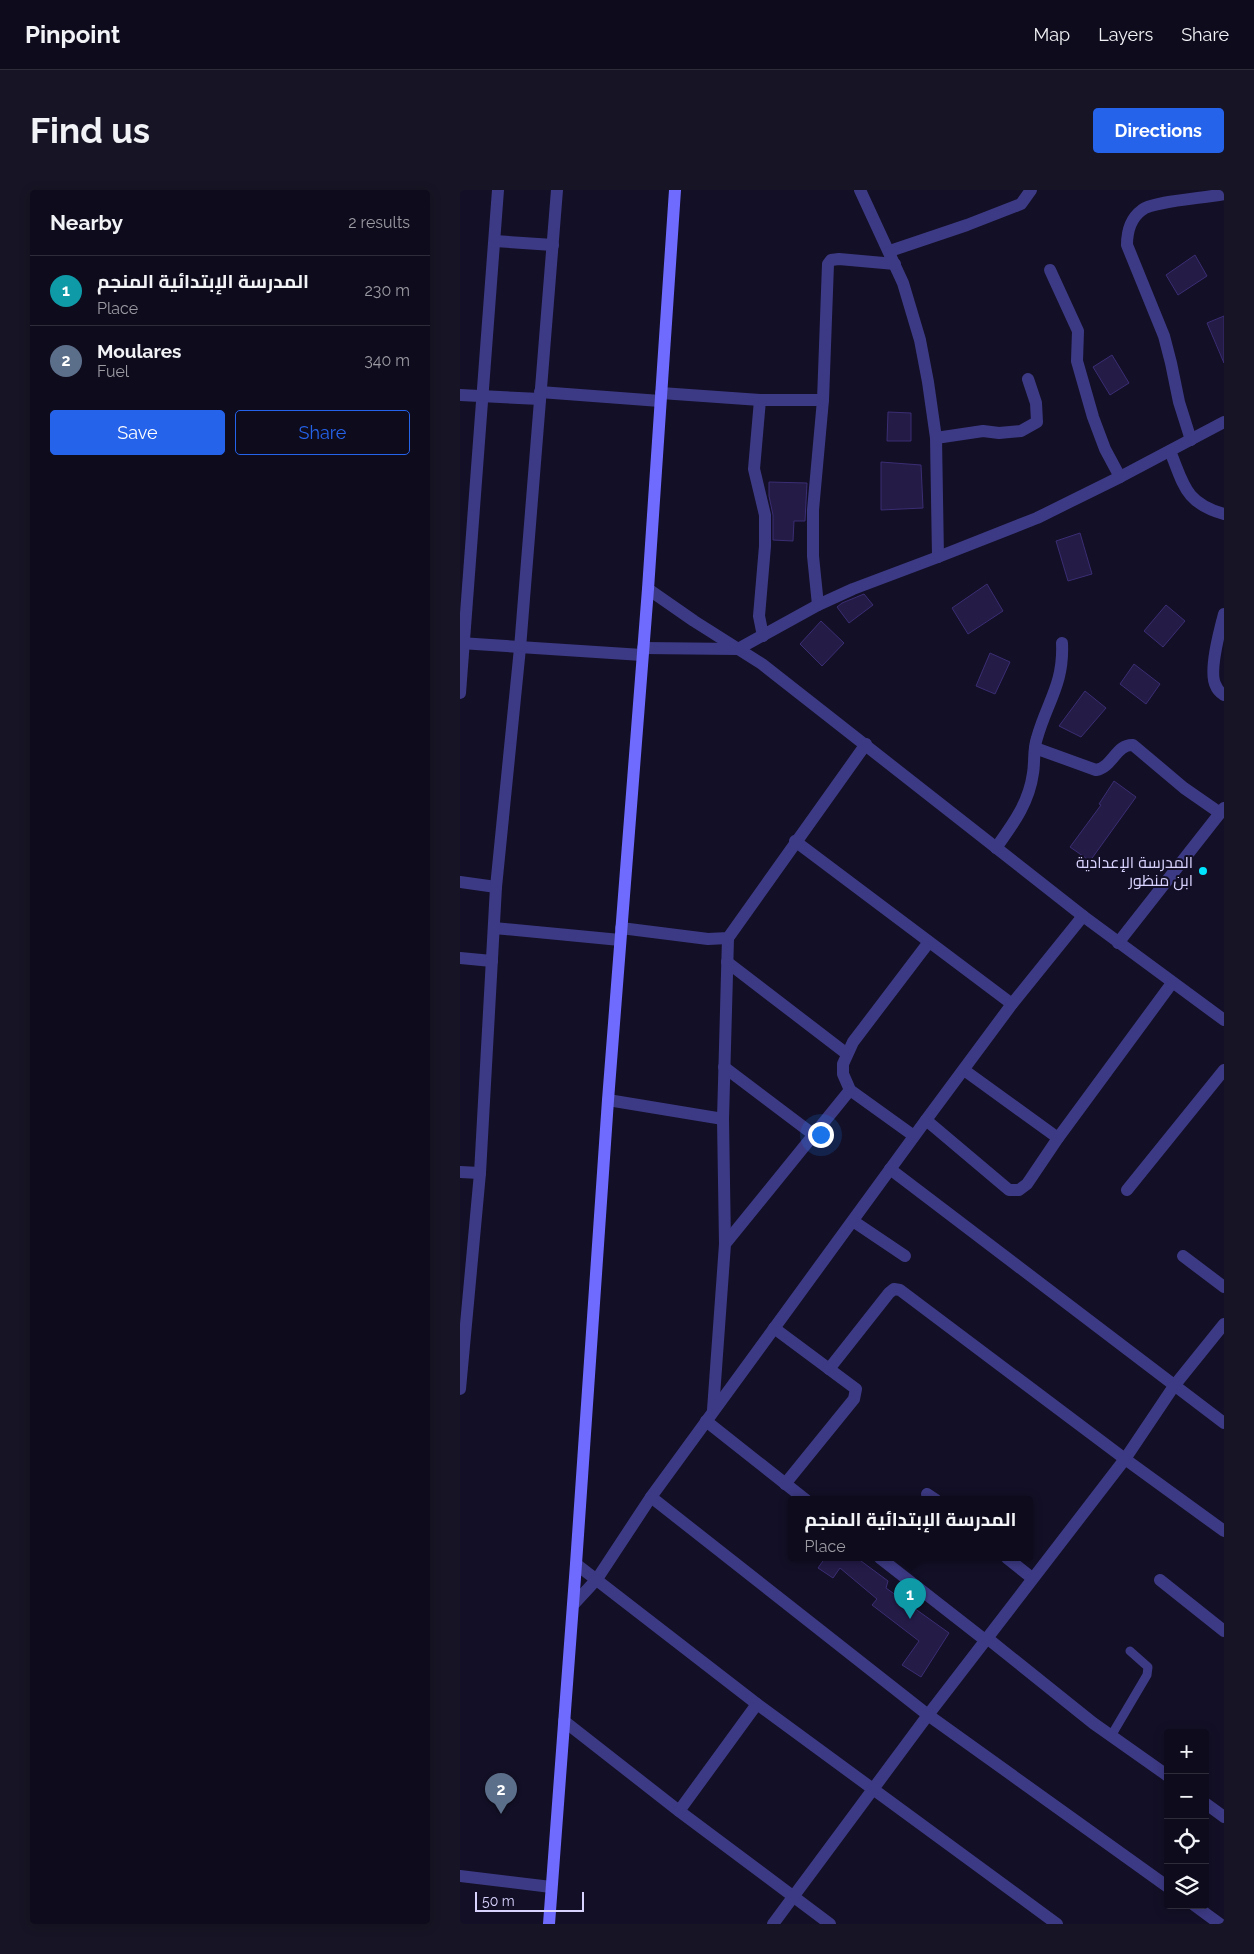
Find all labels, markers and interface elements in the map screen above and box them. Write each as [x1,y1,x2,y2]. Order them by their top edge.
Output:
text: Pinpoint [25,20,120,49]
text: Map [1034,24,1070,45]
text: Layers [1098,24,1153,45]
text: Share [1181,24,1229,45]
button: Directions [1093,108,1224,153]
text: Find us [30,110,150,151]
text: Nearby [50,210,123,235]
text: 2 results [348,213,410,232]
text: المدرسة الإبتدائية المنجم [97,270,309,292]
text: 1 [62,281,70,300]
text: 230 m [365,281,410,300]
text: Place [97,299,138,318]
text: Moulares [97,340,181,362]
text: 2 [61,351,71,370]
text: 340 m [364,351,410,370]
text: Fuel [97,362,129,381]
button: Save [50,410,225,455]
button: Share [235,410,410,455]
place label: المدرسة الإعدادية ابن منظور [1076,853,1193,891]
marker: المدرسة الإعدادية ابن منظور [1197,865,1209,877]
your location [808,1122,834,1148]
popup [788,1496,1033,1561]
text: المدرسة الإبتدائية المنجم [805,1508,1016,1530]
text: Place [805,1537,846,1556]
pin: 1 [894,1578,926,1619]
map controls [1164,1729,1209,1909]
button: + [1164,1729,1209,1774]
pin: 2 [485,1773,517,1814]
button: − [1164,1774,1209,1819]
button: locate [1164,1819,1209,1864]
button: layers [1164,1864,1209,1909]
scale bar [475,1889,584,1912]
text: 50 m [482,1893,515,1909]

